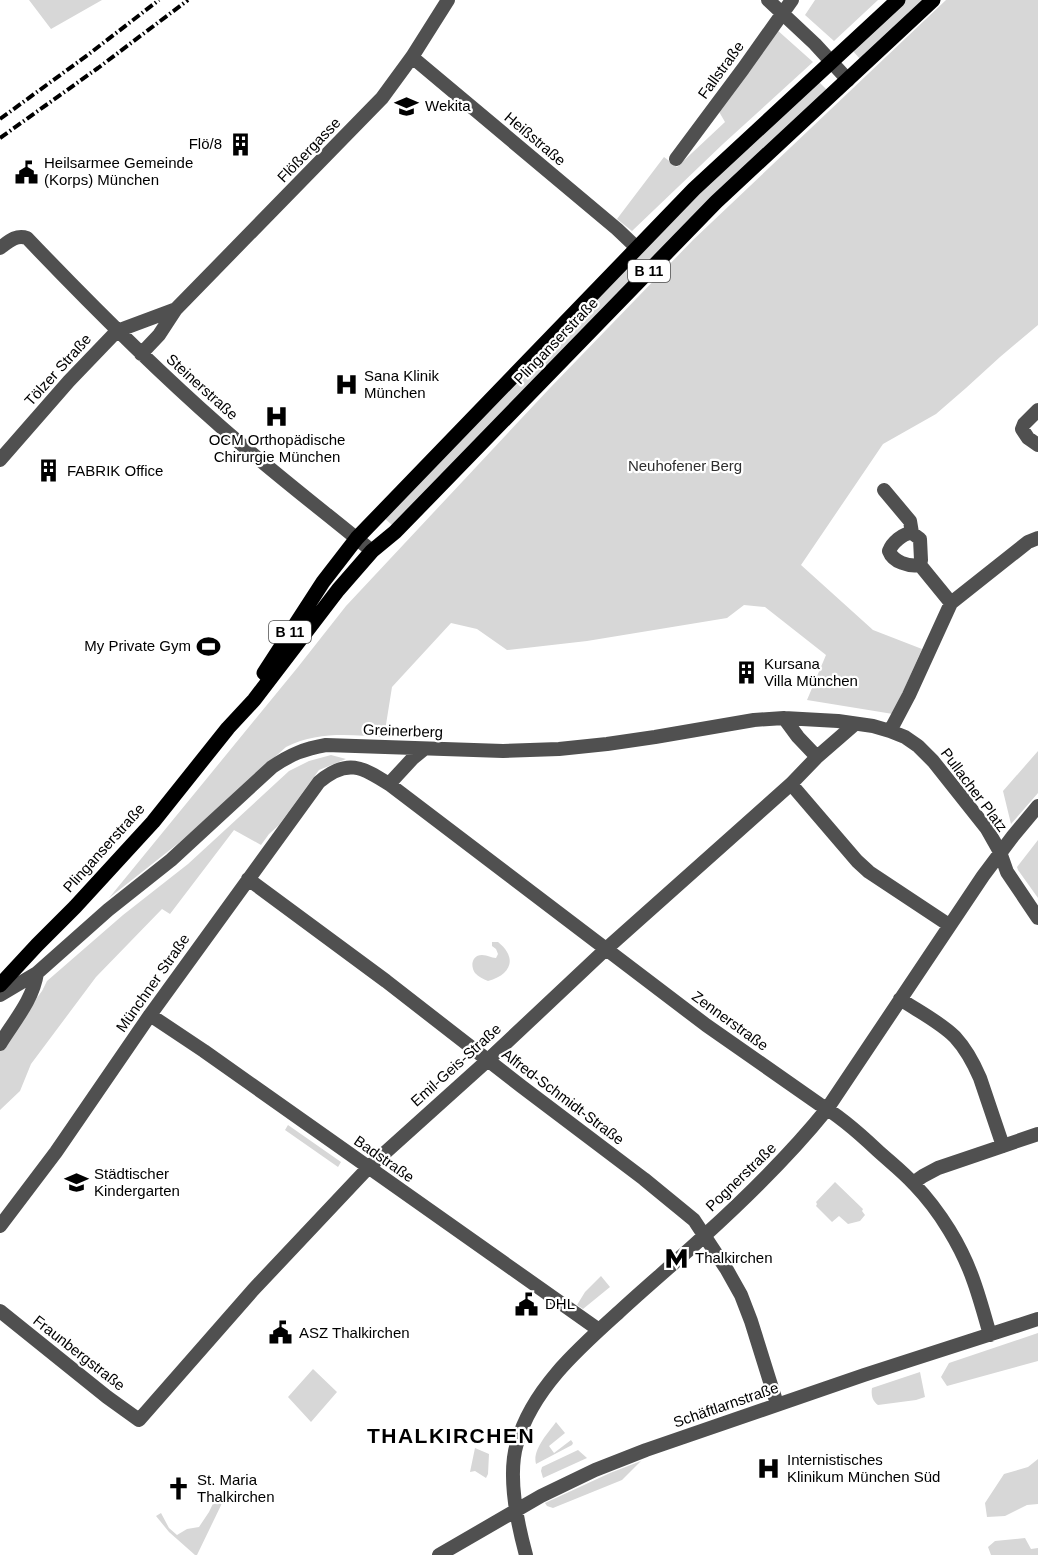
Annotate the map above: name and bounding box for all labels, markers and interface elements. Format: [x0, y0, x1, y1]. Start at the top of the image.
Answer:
street label: Fallstraße [694, 38, 747, 102]
school or university icon: Wekita [394, 93, 420, 119]
place label: Wekita [425, 97, 471, 114]
street label: Heißstraße [501, 108, 569, 169]
street label: Flößergasse [274, 114, 344, 186]
building icon: Flö/8 [227, 131, 253, 157]
place label: Flö/8 [189, 135, 222, 152]
place label: Heilsarmee Gemeinde (Korps) München [44, 154, 193, 188]
public building icon: Heilsarmee Gemeinde (Korps) München [13, 159, 39, 185]
road number: B 11 [628, 260, 670, 282]
street label: Plinganserstraße [510, 294, 601, 387]
street label: Tölzer Straße [21, 330, 94, 409]
street label: Steinerstraße [163, 350, 241, 423]
place label: Sana Klinik München [364, 367, 440, 401]
hospital icon: Sana Klinik München [333, 372, 359, 398]
hospital icon: OCM Orthopädische Chirurgie München [264, 403, 290, 429]
place label: OCM Orthopädische Chirurgie München [209, 431, 345, 465]
park label: Neuhofener Berg [628, 457, 742, 474]
building icon: FABRIK Office [36, 458, 62, 484]
place label: FABRIK Office [67, 462, 163, 479]
road number: B 11 [269, 621, 311, 643]
sports icon: My Private Gym [196, 633, 222, 659]
place label: My Private Gym [84, 637, 191, 654]
place label: Kursana Villa München [764, 655, 858, 689]
building icon: Kursana Villa München [733, 660, 759, 686]
street label: Greinerberg [363, 721, 443, 740]
street label: Pullacher Platz [938, 745, 1011, 835]
street label: Plinganserstraße [59, 800, 148, 895]
street label: Münchner Straße [112, 930, 193, 1035]
street label: Zennerstraße [689, 987, 772, 1054]
street label: Emil-Geis-Straße [407, 1020, 504, 1109]
street label: Alfred-Schmidt-Straße [499, 1045, 628, 1148]
street label: Badstraße [351, 1132, 418, 1185]
street label: Pognerstraße [702, 1139, 779, 1214]
place label: Städtischer Kindergarten [94, 1165, 180, 1199]
school or university icon: Städtischer Kindergarten [63, 1170, 89, 1196]
metro station icon: Thalkirchen [664, 1245, 690, 1271]
place label: Thalkirchen [695, 1249, 773, 1266]
public building icon: DHL [514, 1291, 540, 1317]
place label: DHL [545, 1295, 575, 1312]
street label: Fraunbergstraße [30, 1312, 129, 1394]
public building icon: ASZ Thalkirchen [268, 1320, 294, 1346]
place label: ASZ Thalkirchen [299, 1324, 410, 1341]
street label: Schäftlarnstraße [671, 1379, 781, 1430]
district label: THALKIRCHEN [367, 1424, 535, 1447]
place label: Internistisches Klinikum München Süd [787, 1451, 940, 1485]
hospital icon: Internistisches Klinikum München Süd [756, 1456, 782, 1482]
place label: St. Maria Thalkirchen [197, 1471, 275, 1505]
church icon: St. Maria Thalkirchen [166, 1476, 192, 1502]

